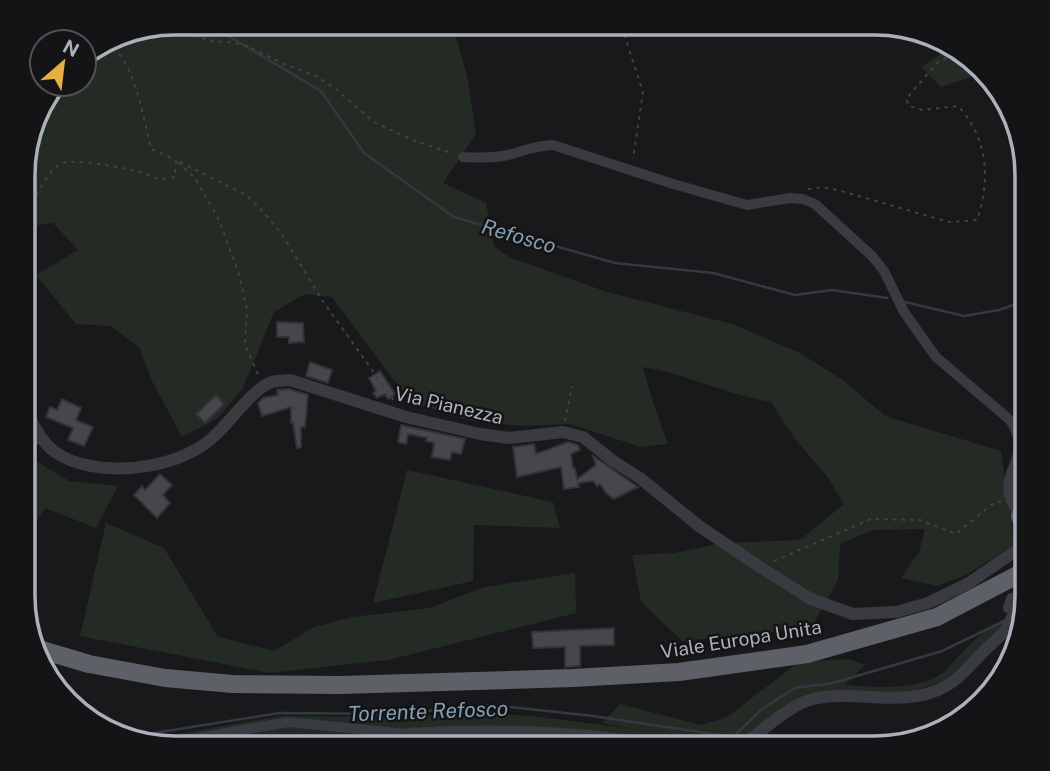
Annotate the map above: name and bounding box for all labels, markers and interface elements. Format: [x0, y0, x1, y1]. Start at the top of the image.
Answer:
north arrow [28, 28, 98, 98]
text: N [59, 35, 83, 61]
water label: Refosco [479, 213, 559, 259]
street label: Via Pianezza [393, 382, 505, 428]
street label: Viale Europa Unita [659, 615, 823, 663]
water label: Torrente Refosco [347, 696, 509, 726]

